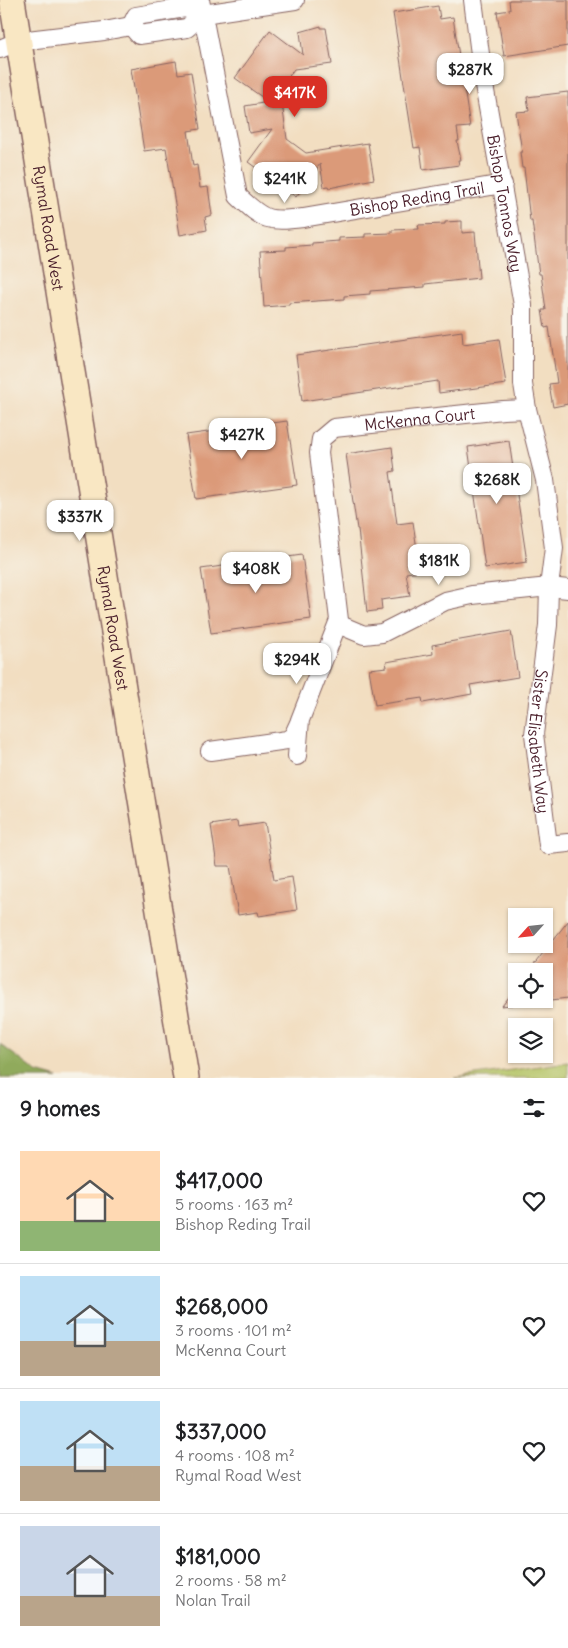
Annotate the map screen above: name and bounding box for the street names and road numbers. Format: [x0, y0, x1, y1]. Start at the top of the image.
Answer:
street label: Bishop Tonnos Way [483, 133, 527, 274]
street label: Rymal Road West [29, 164, 69, 293]
street label: Bishop Reding Trail [348, 177, 486, 220]
street label: McKenna Court [363, 403, 477, 435]
street label: Rymal Road West [93, 564, 133, 692]
street label: Sister Elisabeth Way [524, 668, 554, 815]

